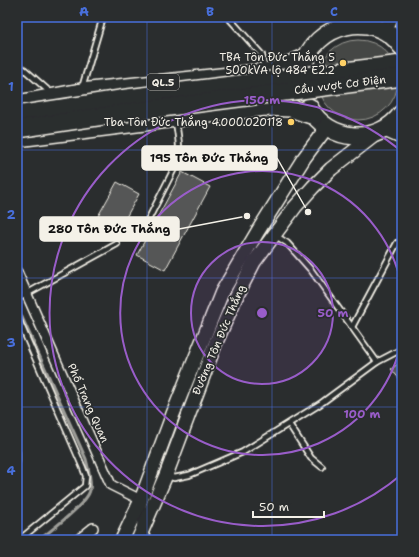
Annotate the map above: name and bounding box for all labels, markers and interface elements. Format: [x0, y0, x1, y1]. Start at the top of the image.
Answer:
text: A [79, 3, 89, 20]
text: B [206, 3, 214, 20]
text: C [330, 3, 338, 20]
place label: TBA Tôn Đức Thắng 5 500kVA lộ 484 E2.2 [219, 50, 335, 78]
marker: TBA Tôn Đức Thắng 5 500kVA lộ 484 E2.2 [338, 58, 348, 68]
street label: Cầu vượt Cơ Điện [293, 72, 387, 98]
road number: QL.5 [147, 74, 179, 90]
text: 1 [8, 78, 14, 95]
text: 150 m [244, 92, 280, 108]
place label: Tba Tôn Đức Thắng 4.000.020118 [104, 115, 283, 130]
marker: Tba Tôn Đức Thắng 4.000.020118 [286, 117, 296, 127]
callout: 195 Tôn Đức Thắng [142, 146, 277, 170]
text: 195 Tôn Đức Thắng [150, 150, 269, 166]
text: 2 [6, 206, 16, 223]
callout: 280 Tôn Đức Thắng [40, 217, 179, 241]
text: 280 Tôn Đức Thắng [48, 221, 171, 237]
street label: Đường Tôn Đức Thắng [189, 282, 249, 397]
text: 50 m [318, 305, 349, 321]
centre of rings [255, 306, 269, 320]
text: 3 [6, 334, 16, 351]
street label: Phố Trang Quan [64, 361, 112, 445]
text: 100 m [344, 406, 381, 422]
text: 4 [6, 462, 16, 479]
scale bar [253, 493, 324, 519]
text: 50 m [259, 499, 289, 515]

